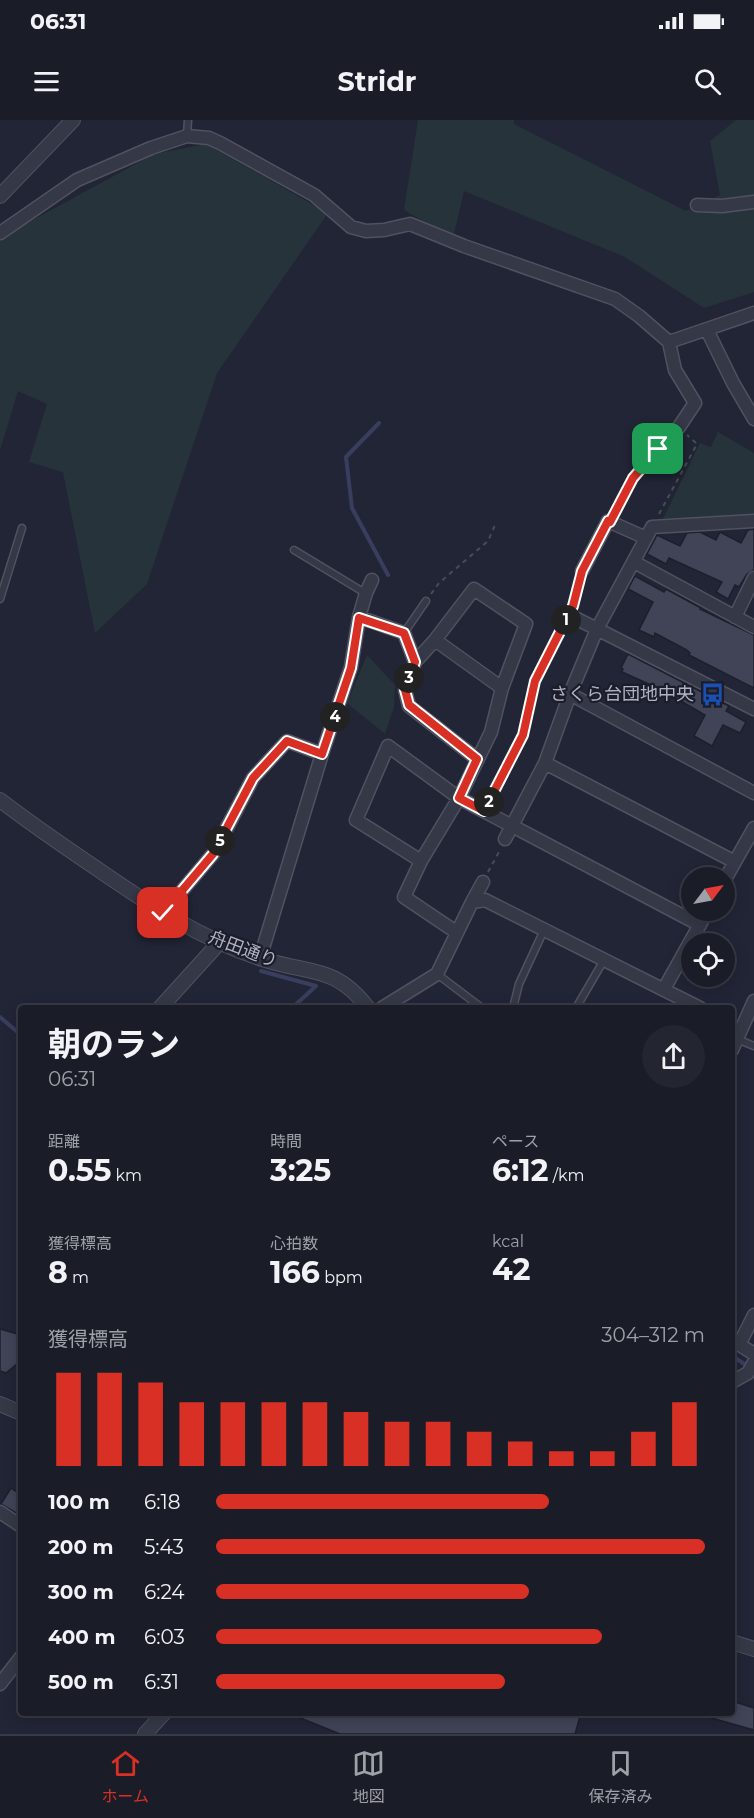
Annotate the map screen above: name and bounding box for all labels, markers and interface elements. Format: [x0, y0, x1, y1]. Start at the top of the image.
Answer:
text: 06:31 [30, 8, 86, 35]
icon: menu [30, 65, 63, 98]
text: Stridr [338, 65, 416, 98]
icon: search [691, 65, 724, 98]
pin [632, 423, 683, 474]
icon: arrive [641, 432, 674, 465]
pin: 1 [551, 605, 581, 635]
text: 1 [563, 610, 569, 629]
pin: 3 [394, 663, 424, 693]
text: 3 [404, 668, 414, 687]
bus stop icon: さくら台団地中央 [699, 681, 725, 707]
place label: さくら台団地中央 [550, 683, 694, 705]
pin: 4 [320, 702, 350, 732]
text: 4 [329, 707, 341, 726]
pin: 2 [474, 787, 504, 817]
text: 2 [484, 792, 494, 811]
pin: 5 [205, 826, 235, 856]
text: 5 [215, 831, 225, 850]
north arrow [681, 867, 735, 921]
map controls [681, 867, 735, 987]
pin [137, 887, 188, 938]
icon: check [146, 896, 179, 929]
street label: 舟田通り [205, 926, 281, 972]
button: locate [681, 933, 735, 987]
text: 朝のラン [48, 1024, 180, 1064]
button: share [642, 1025, 705, 1088]
text: 06:31 [48, 1067, 96, 1091]
text: 距離 [48, 1132, 80, 1151]
text: 時間 [270, 1132, 302, 1151]
text: ペース [492, 1132, 539, 1151]
text: 0.55 [48, 1152, 111, 1189]
text: 3:25 [270, 1152, 331, 1189]
text: 6:12 [492, 1152, 548, 1189]
text: km [111, 1166, 142, 1185]
text: /km [548, 1166, 585, 1185]
text: kcal [492, 1232, 524, 1251]
text: 獲得標高 [48, 1234, 112, 1253]
text: 心拍数 [270, 1234, 318, 1253]
text: 42 [492, 1251, 530, 1288]
text: 8 [48, 1254, 68, 1291]
text: 166 [270, 1254, 320, 1291]
text: m [68, 1268, 89, 1287]
text: bpm [320, 1268, 363, 1287]
text: 304–312 m [601, 1323, 705, 1347]
text: 獲得標高 [48, 1327, 128, 1351]
text: 100 m [48, 1490, 110, 1514]
text: 6:18 [144, 1490, 180, 1514]
text: 200 m [48, 1535, 114, 1559]
text: 5:43 [144, 1535, 184, 1559]
text: 300 m [48, 1580, 114, 1604]
text: 6:24 [144, 1580, 185, 1604]
text: 400 m [48, 1625, 116, 1649]
text: 6:03 [144, 1625, 185, 1649]
text: 500 m [48, 1670, 114, 1694]
text: 6:31 [144, 1670, 179, 1694]
tab: ホーム [102, 1747, 149, 1807]
tab: 地図 [352, 1747, 385, 1807]
tab: 保存済み [588, 1747, 652, 1807]

